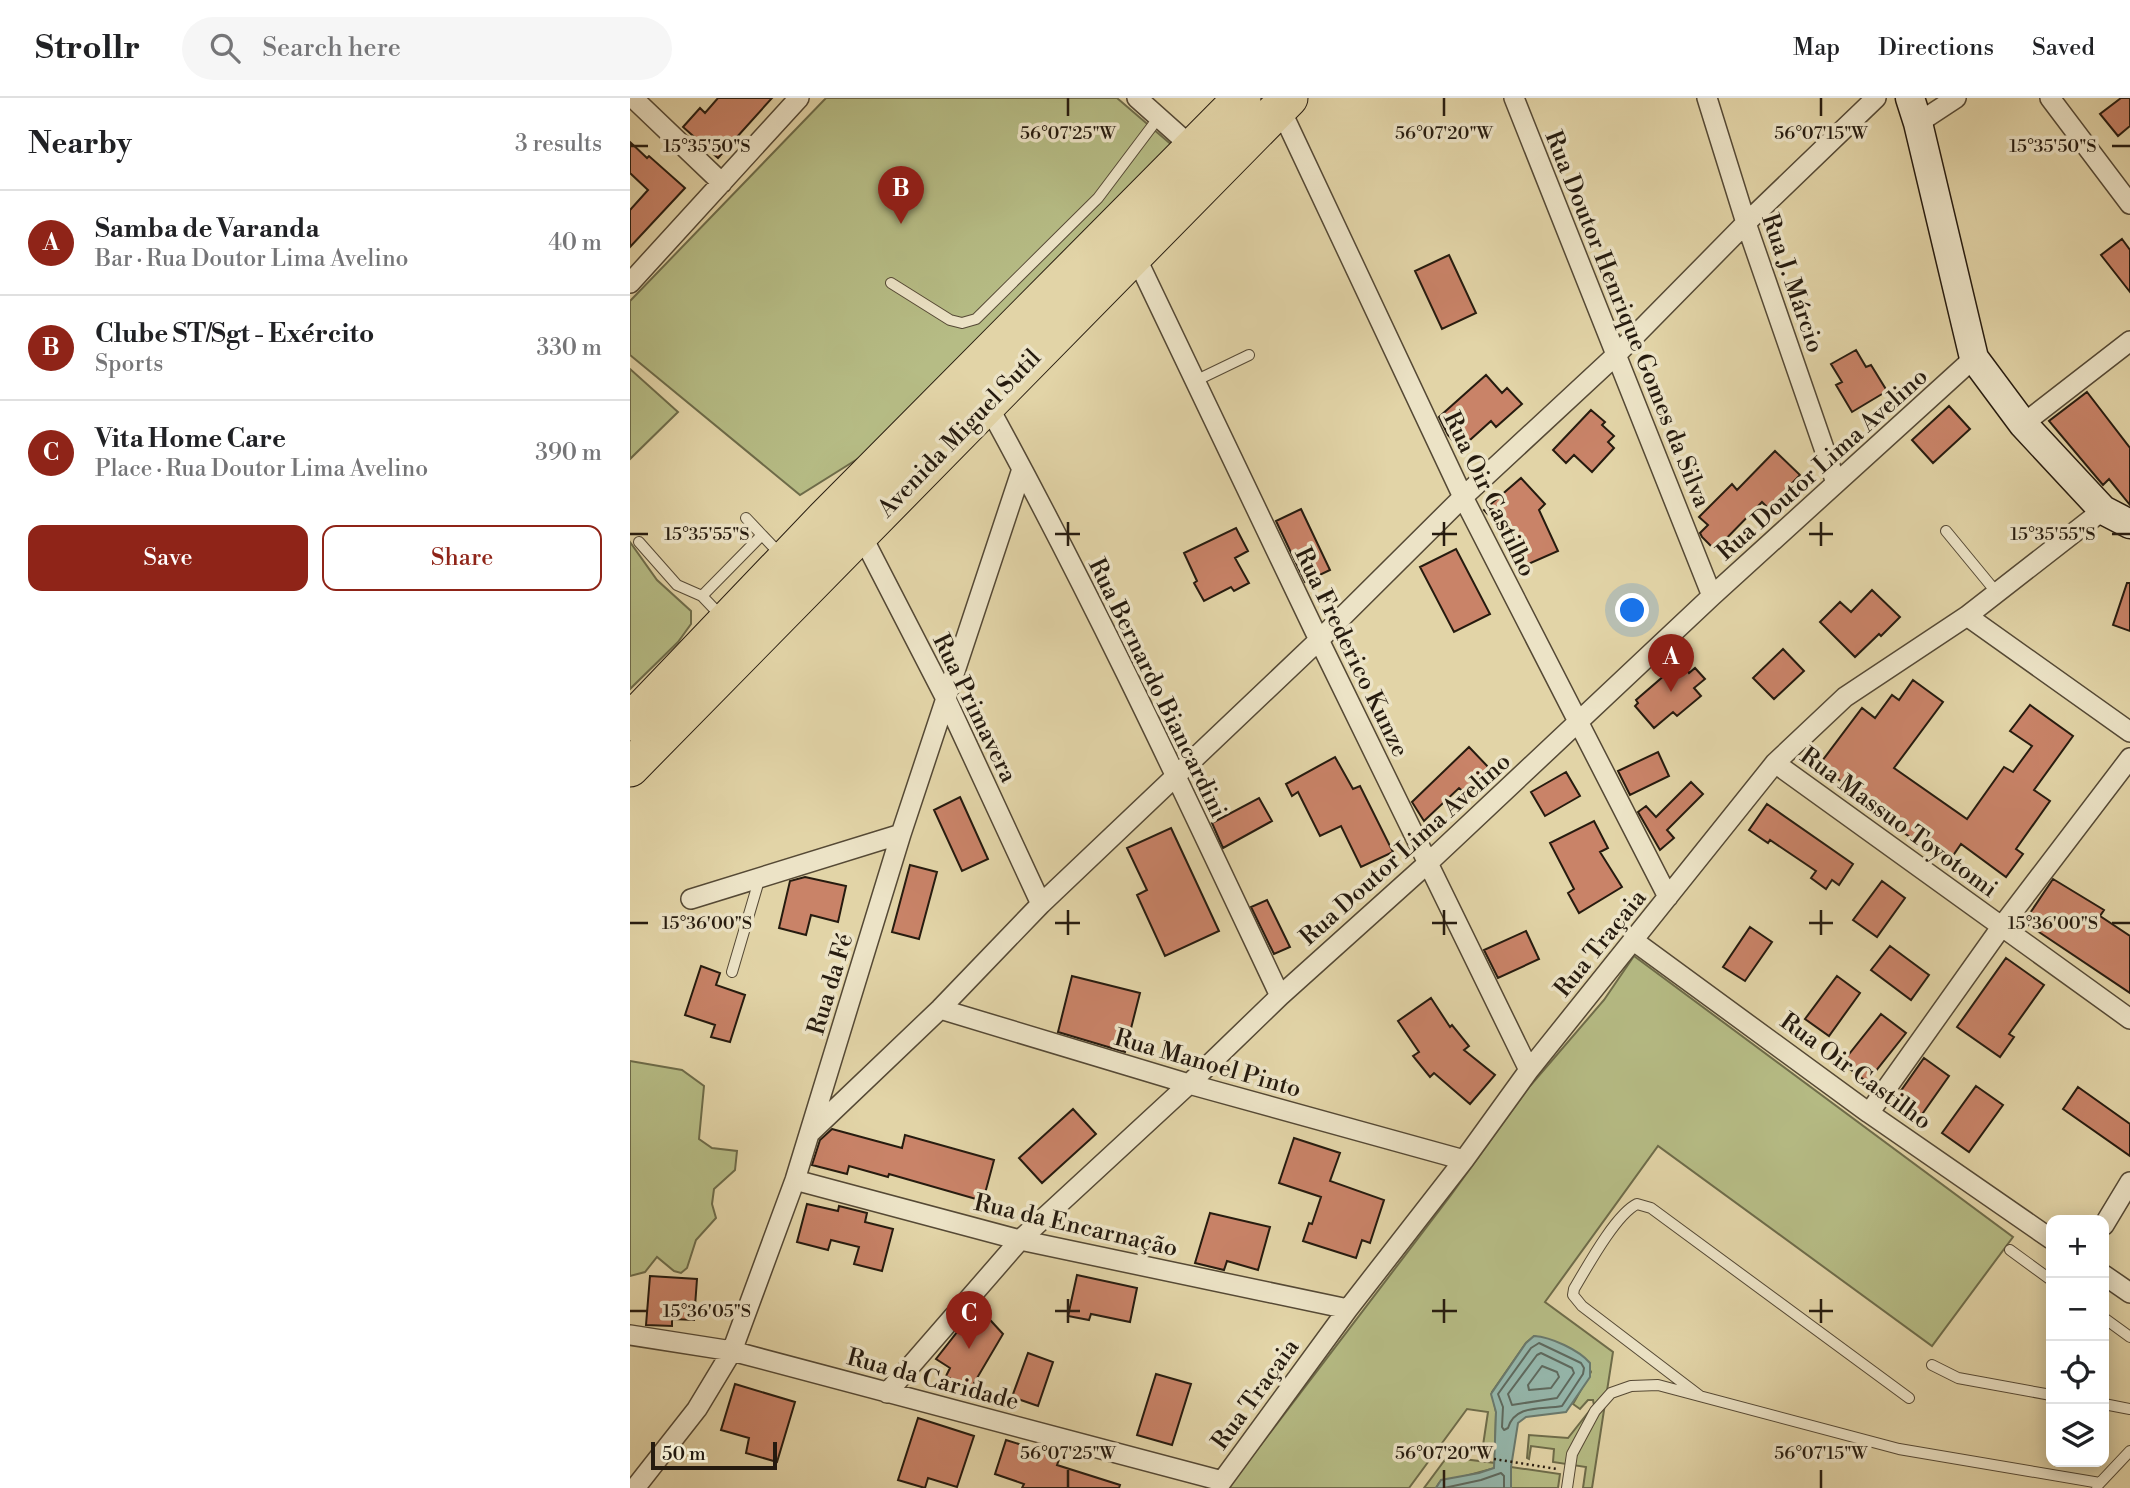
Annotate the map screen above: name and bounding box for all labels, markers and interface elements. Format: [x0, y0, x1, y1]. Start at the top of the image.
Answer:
search box [182, 17, 672, 80]
text: Strollr [35, 28, 140, 69]
icon: search [206, 29, 244, 67]
text: Search here [262, 32, 401, 64]
text: Map [1793, 33, 1840, 63]
text: Directions [1878, 33, 1994, 63]
text: Saved [2032, 33, 2095, 63]
text: 56°07'25"W [1020, 122, 1117, 145]
text: 56°07'20"W [1395, 122, 1494, 145]
text: 56°07'15"W [1774, 122, 1868, 145]
text: Nearby [28, 125, 132, 163]
street label: Rua Doutor Henrique Gomes da Silva [1538, 127, 1717, 513]
text: 3 results [515, 130, 602, 158]
text: 15°35'50"S [663, 135, 751, 158]
text: 15°35'50"S [2009, 135, 2097, 158]
pin: B [878, 166, 924, 224]
street label: Rua J. Márcio [1754, 210, 1830, 357]
text: Samba de Varanda [95, 213, 320, 245]
text: A [43, 229, 59, 257]
text: 40 m [548, 229, 602, 257]
text: Bar · Rua Doutor Lima Avelino [95, 245, 409, 273]
text: Clube ST/Sgt - Exército [95, 318, 374, 350]
text: B [42, 334, 60, 362]
text: 330 m [536, 334, 602, 362]
street label: Avenida Miguel Sutil [871, 343, 1048, 525]
text: Sports [95, 350, 163, 378]
street label: Rua Doutor Lima Avelino [1711, 362, 1934, 568]
street label: Rua Oir Castilho [1436, 407, 1542, 582]
text: Vita Home Care [95, 423, 286, 455]
text: C [43, 439, 59, 467]
text: 390 m [535, 439, 602, 467]
text: Place · Rua Doutor Lima Avelino [95, 455, 428, 483]
text: 15°35'55"S [664, 523, 750, 546]
text: 15°35'55"S [2010, 523, 2096, 546]
button: Save [28, 525, 308, 591]
button: Share [322, 525, 602, 591]
street label: Rua Frederico Kunze [1287, 543, 1415, 762]
street label: Rua Bernardo Biancardini [1081, 554, 1233, 823]
your location [1615, 593, 1649, 627]
street label: Rua Primavera [925, 629, 1023, 788]
pin: A [1648, 634, 1694, 692]
street label: Rua Massuo Toyotomi [1794, 741, 2003, 905]
street label: Rua Doutor Lima Avelino [1294, 747, 1517, 953]
street label: Rua Traçaia [1548, 883, 1654, 1004]
text: 15°36'00"S [662, 912, 752, 935]
text: 15°36'00"S [2008, 912, 2098, 935]
street label: Rua da Fé [801, 930, 861, 1039]
street label: Rua Oir Castilho [1774, 1007, 1937, 1137]
street label: Rua Manoel Pinto [1111, 1023, 1305, 1105]
street label: Rua da Encarnação [971, 1188, 1181, 1264]
map controls [2046, 1215, 2109, 1467]
button: + [2046, 1215, 2109, 1278]
button: − [2046, 1278, 2109, 1341]
pin: C [946, 1291, 992, 1349]
text: 15°36'05"S [663, 1300, 751, 1323]
street label: Rua Traçaia [1205, 1333, 1307, 1456]
button: locate [2046, 1341, 2109, 1404]
street label: Rua da Caridade [843, 1343, 1022, 1417]
button: layers [2046, 1404, 2109, 1467]
scale bar [651, 1439, 777, 1471]
text: 50 m [662, 1442, 706, 1466]
text: 56°07'25"W [1020, 1442, 1117, 1465]
text: 56°07'20"W [1395, 1442, 1494, 1465]
text: 56°07'15"W [1774, 1442, 1868, 1465]

